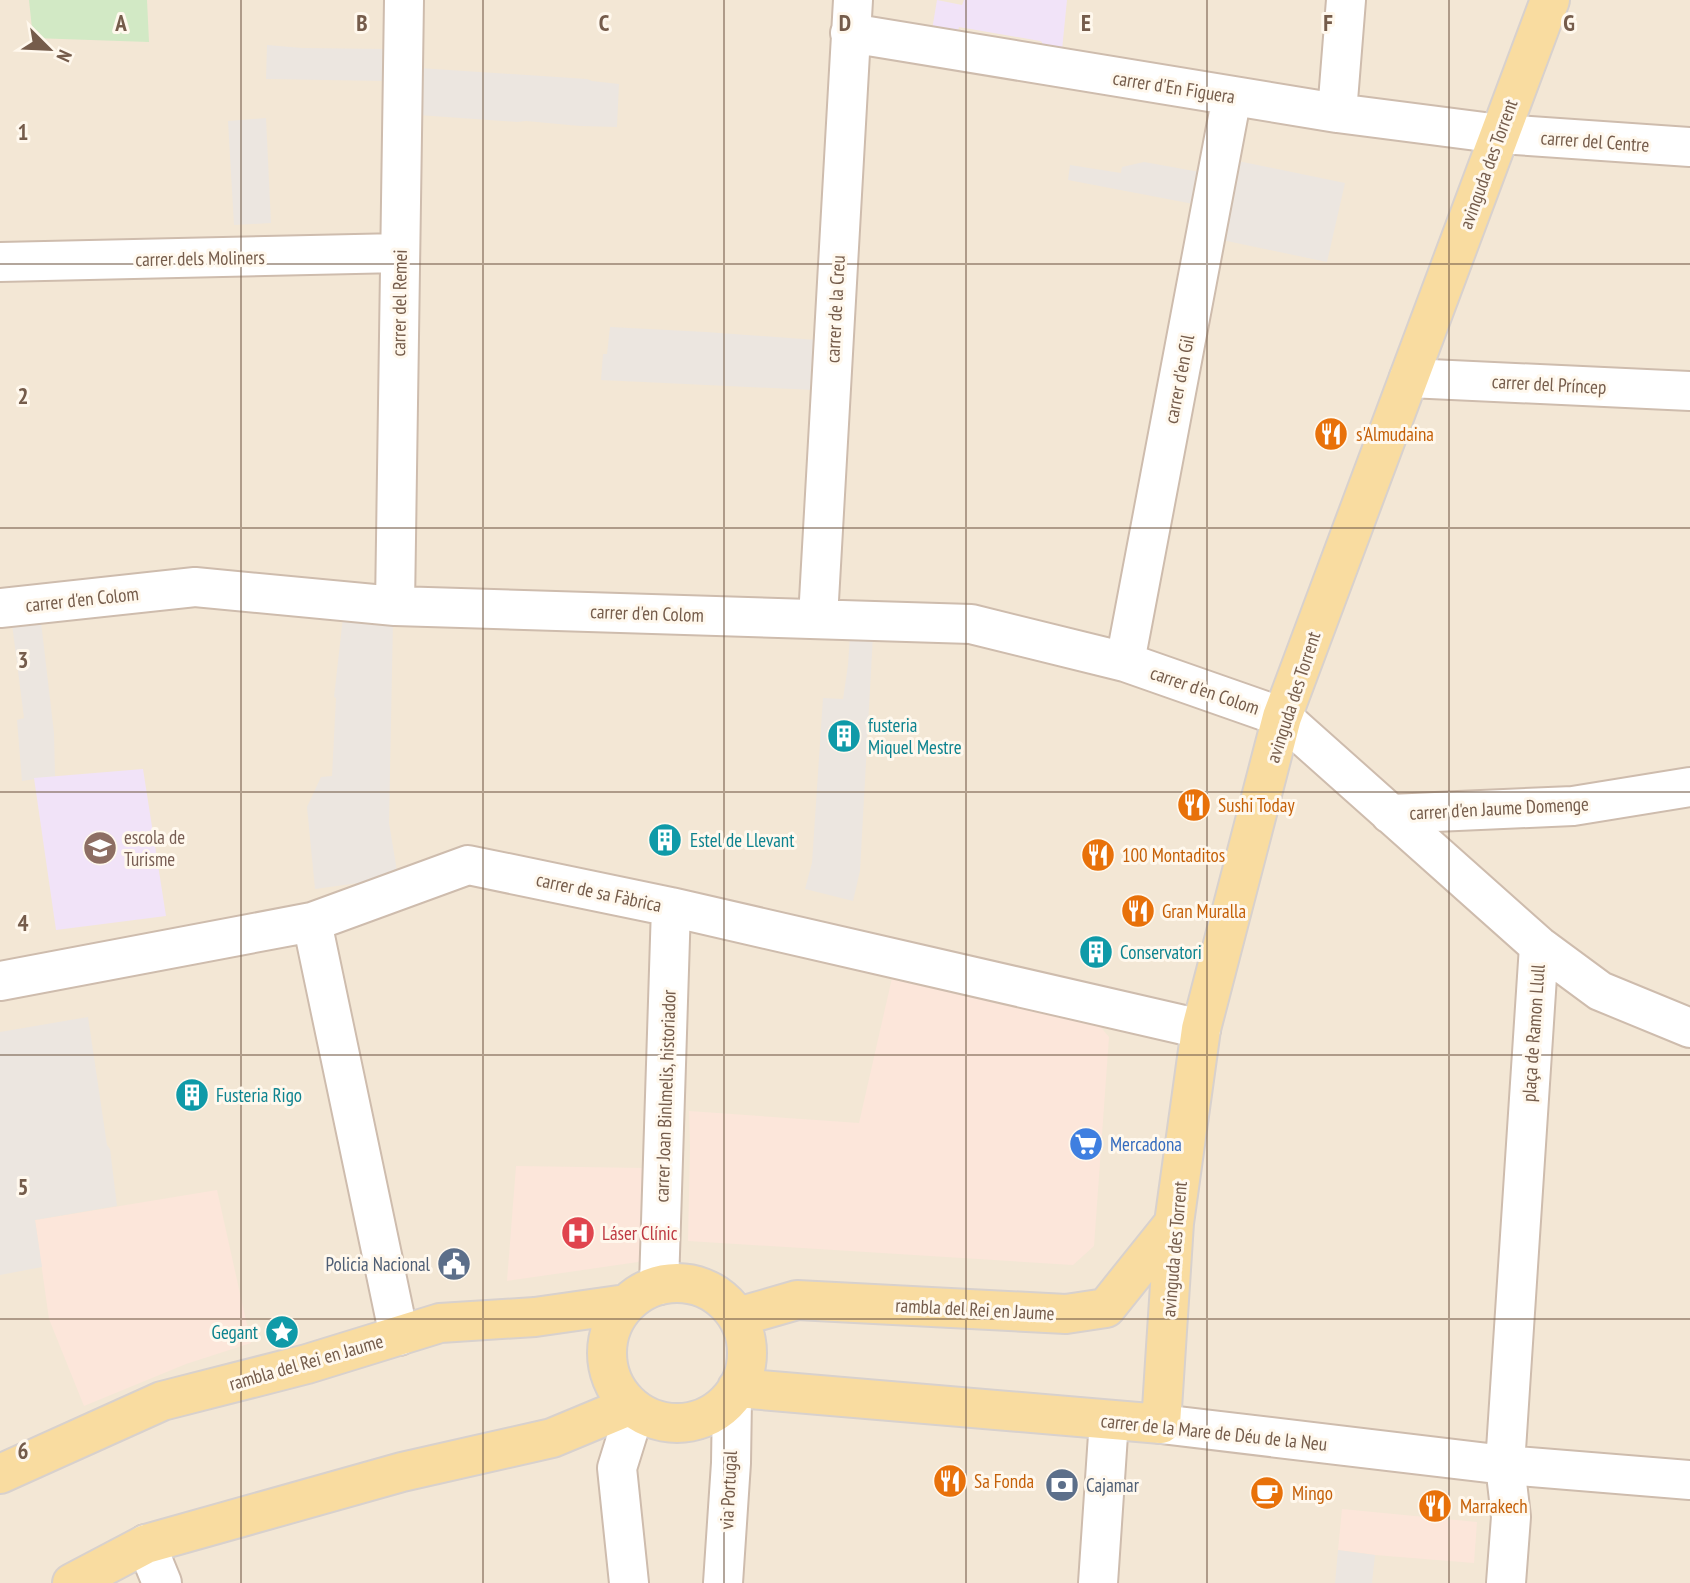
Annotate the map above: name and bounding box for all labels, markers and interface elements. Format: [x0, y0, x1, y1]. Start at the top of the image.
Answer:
text: A [114, 8, 127, 37]
text: B [356, 8, 368, 37]
text: C [599, 8, 610, 37]
text: D [839, 8, 851, 37]
text: E [1081, 8, 1091, 37]
text: F [1323, 8, 1333, 37]
text: G [1563, 8, 1575, 37]
north arrow [14, 14, 84, 84]
text: N [51, 46, 78, 65]
street label: carrer d'En Figuera [1111, 66, 1237, 108]
street label: avinguda des Torrent [1453, 95, 1523, 232]
text: 1 [18, 117, 29, 146]
street label: carrer del Centre [1540, 125, 1650, 157]
street label: carrer dels Moliners [135, 245, 265, 271]
street label: carrer del Remei [386, 249, 412, 357]
street label: carrer de la Creu [820, 255, 850, 363]
street label: carrer d'en Gil [1159, 332, 1199, 426]
street label: carrer del Príncep [1491, 369, 1607, 399]
text: 2 [18, 381, 29, 410]
restaurant icon: s'Almudaina [1312, 415, 1350, 453]
place label: s'Almudaina [1356, 422, 1434, 446]
street label: carrer d'en Colom [24, 581, 140, 617]
street label: carrer d'en Colom [590, 599, 704, 627]
street label: avinguda des Torrent [1261, 628, 1326, 766]
text: 3 [18, 645, 29, 674]
street label: carrer d'en Colom [1147, 660, 1263, 720]
place label: fusteria Miquel Mestre [868, 713, 962, 759]
building icon: fusteria Miquel Mestre [825, 717, 863, 755]
restaurant icon: Sushi Today [1175, 786, 1213, 824]
street label: carrer d'en Jaume Domenge [1409, 791, 1589, 825]
place label: Sushi Today [1218, 793, 1295, 817]
building icon: Estel de Llevant [646, 821, 684, 859]
place label: escola de Turisme [124, 825, 185, 871]
place label: Estel de Llevant [690, 828, 795, 852]
school or university icon: escola de Turisme [81, 829, 119, 867]
restaurant icon: 100 Montaditos [1079, 836, 1117, 874]
place label: 100 Montaditos [1122, 843, 1225, 867]
street label: carrer de sa Fàbrica [534, 867, 664, 917]
restaurant icon: Gran Muralla [1119, 892, 1157, 930]
place label: Gran Muralla [1162, 899, 1246, 923]
text: 4 [18, 908, 29, 937]
building icon: Conservatori [1077, 933, 1115, 971]
place label: Conservatori [1120, 940, 1202, 964]
street label: plaça de Ramon Llull [1516, 963, 1550, 1103]
street label: carrer Joan Binlmelis, historiador [649, 989, 681, 1203]
building icon: Fusteria Rigo [173, 1076, 211, 1114]
place label: Fusteria Rigo [216, 1083, 302, 1107]
supermarket icon: Mercadona [1067, 1125, 1105, 1163]
place label: Mercadona [1110, 1132, 1182, 1156]
text: 5 [18, 1172, 29, 1201]
street label: avinguda des Torrent [1156, 1179, 1192, 1318]
hospital icon: Láser Clínic [559, 1214, 597, 1252]
place label: Láser Clínic [602, 1221, 678, 1245]
public building icon: Policia Nacional [435, 1245, 473, 1283]
place label: Policia Nacional [325, 1252, 431, 1276]
street label: rambla del Rei en Jaume [895, 1293, 1055, 1325]
place icon: Gegant [263, 1313, 301, 1351]
place label: Gegant [212, 1320, 259, 1344]
street label: rambla del Rei en Jaume [226, 1328, 386, 1395]
street label: carrer de la Mare de Déu de la Neu [1100, 1408, 1328, 1456]
text: 6 [18, 1436, 29, 1465]
street label: via Portugal [714, 1449, 742, 1530]
restaurant icon: Sa Fonda [931, 1462, 969, 1500]
bank icon: Cajamar [1043, 1466, 1081, 1504]
place label: Sa Fonda [974, 1469, 1034, 1493]
place label: Cajamar [1086, 1473, 1140, 1497]
cafe icon: Mingo [1248, 1474, 1286, 1512]
place label: Mingo [1292, 1481, 1333, 1505]
restaurant icon: Marrakech [1416, 1487, 1454, 1525]
place label: Marrakech [1460, 1494, 1528, 1518]

